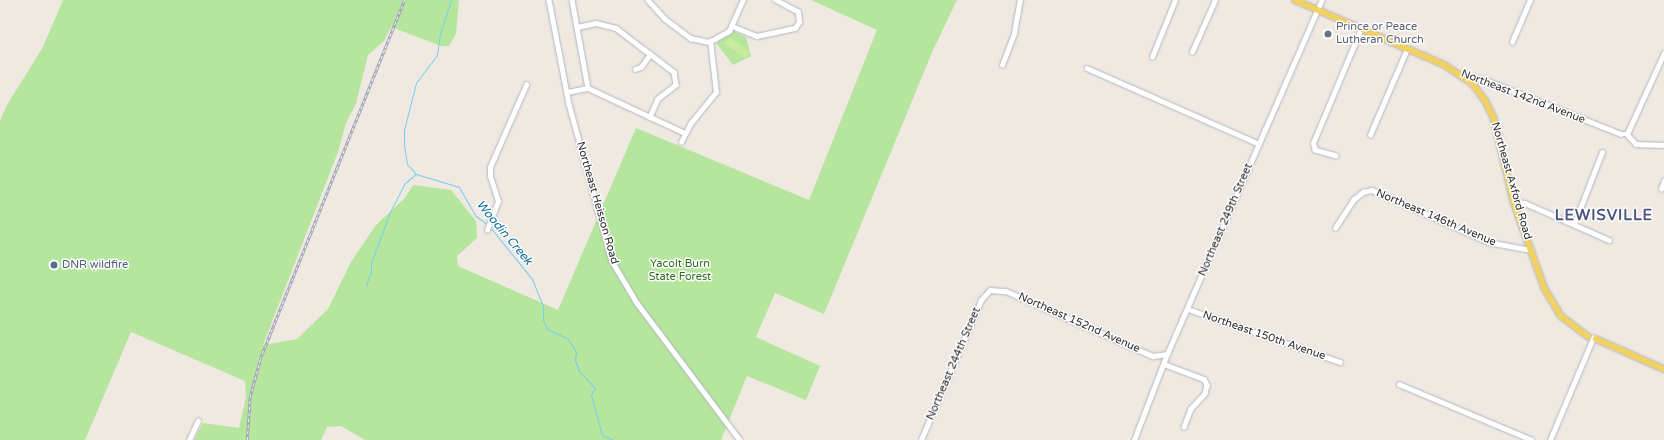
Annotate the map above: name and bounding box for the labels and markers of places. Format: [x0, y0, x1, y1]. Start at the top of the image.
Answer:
place label: Prince or Peace Lutheran Church [1336, 21, 1424, 47]
marker: Prince or Peace Lutheran Church [1323, 29, 1333, 39]
place label: DNR wildfire [62, 258, 128, 272]
marker: DNR wildfire [49, 260, 59, 270]

